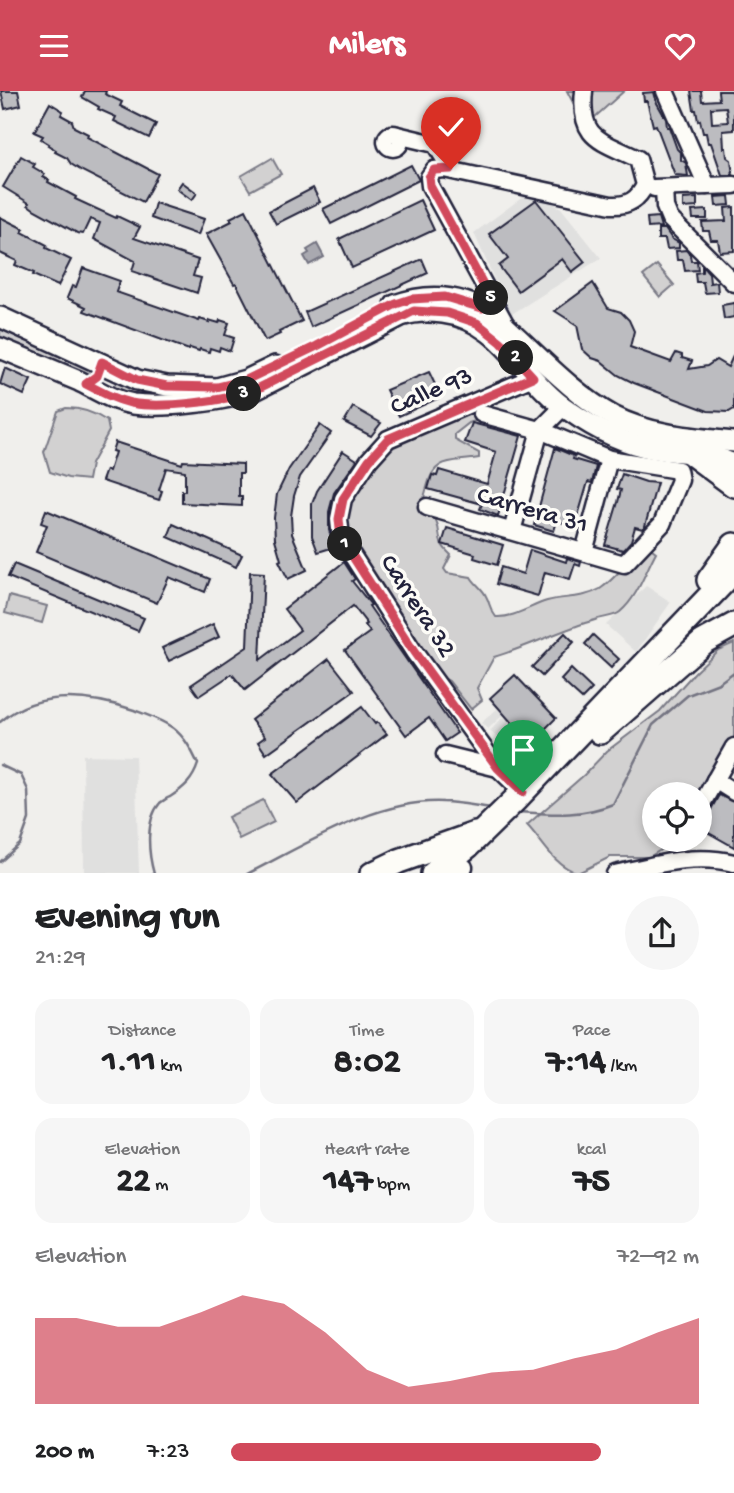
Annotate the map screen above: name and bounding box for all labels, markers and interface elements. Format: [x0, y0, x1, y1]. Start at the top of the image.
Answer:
icon: menu [35, 27, 73, 65]
text: Milers [329, 27, 405, 65]
icon: heart [661, 27, 699, 65]
pin [421, 97, 481, 169]
icon: check [432, 108, 470, 146]
pin: 5 [474, 281, 508, 315]
text: 5 [486, 286, 496, 309]
pin: 2 [498, 341, 534, 375]
text: 2 [511, 346, 520, 369]
street label: Calle 93 [386, 362, 478, 424]
pin: 3 [226, 377, 262, 411]
text: 3 [239, 382, 248, 405]
street label: Carrera 31 [473, 481, 591, 543]
pin: 1 [328, 526, 362, 561]
text: 1 [341, 532, 348, 555]
street label: Carrera 32 [371, 550, 461, 664]
pin [493, 720, 553, 792]
icon: arrive [504, 731, 542, 769]
map controls [642, 782, 712, 852]
button: locate [642, 782, 712, 852]
button: share [625, 896, 699, 970]
text: Evening run [35, 897, 219, 941]
text: 21:29 [35, 945, 86, 972]
text: Distance [109, 1020, 176, 1043]
text: Time [350, 1020, 384, 1043]
text: Pace [573, 1020, 610, 1043]
text: 1.11 [102, 1043, 156, 1084]
text: 8:02 [333, 1043, 401, 1084]
text: 7:14 [546, 1043, 606, 1084]
text: km [156, 1055, 182, 1078]
text: /km [606, 1055, 637, 1078]
text: Elevation [105, 1139, 180, 1162]
text: Heart rate [324, 1139, 410, 1162]
text: kcal [577, 1139, 607, 1162]
text: 22 [116, 1162, 150, 1203]
text: 147 [324, 1162, 373, 1203]
text: 75 [573, 1162, 610, 1203]
text: m [150, 1174, 168, 1197]
text: bpm [373, 1174, 410, 1197]
text: Elevation [35, 1244, 126, 1271]
text: 72–92 m [617, 1244, 699, 1271]
text: 200 m [35, 1439, 94, 1466]
text: 7:23 [147, 1439, 189, 1466]

